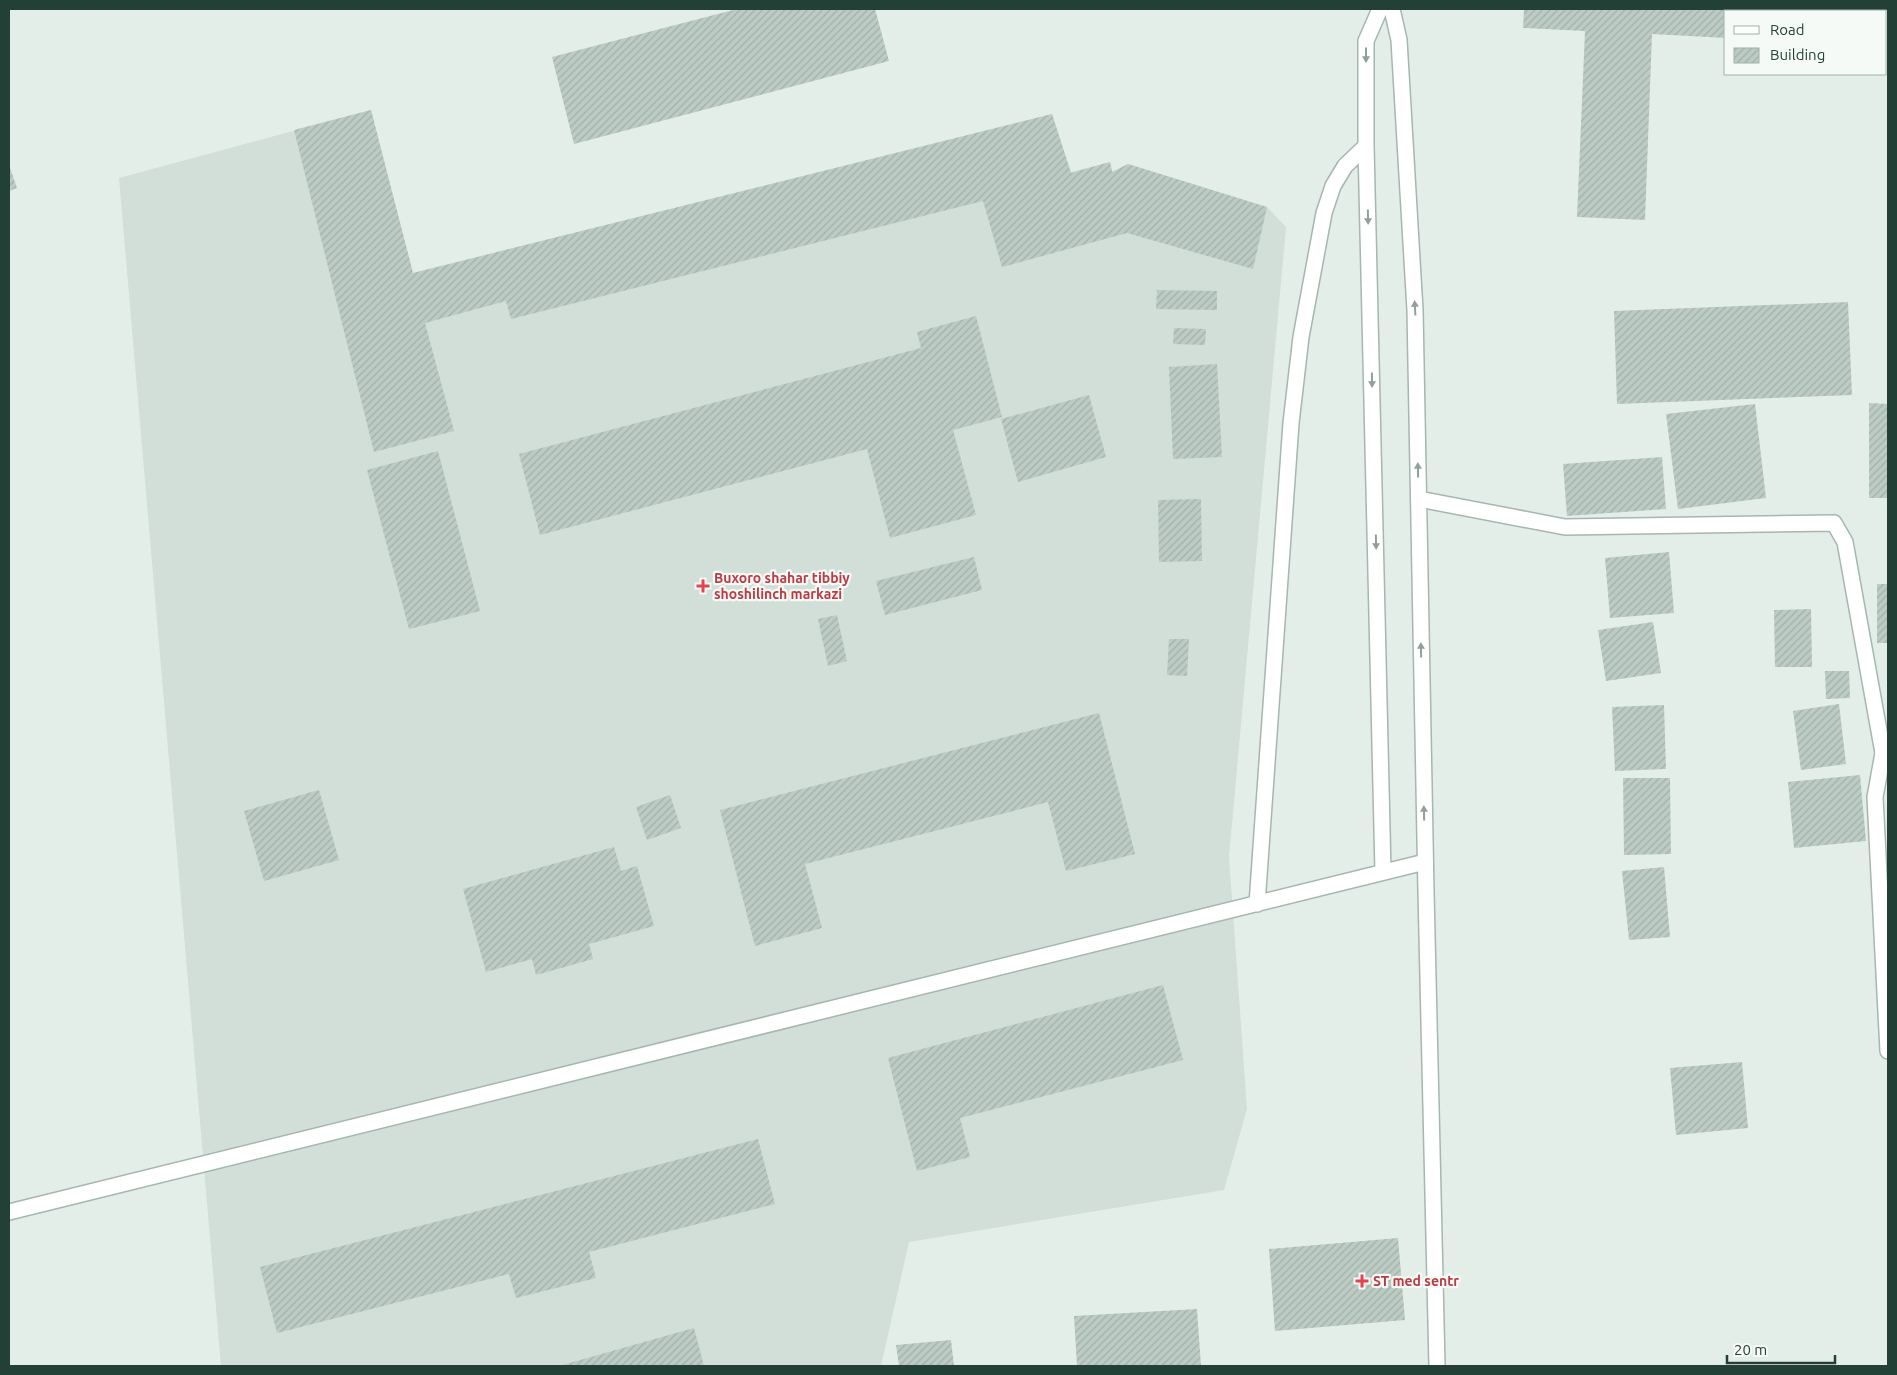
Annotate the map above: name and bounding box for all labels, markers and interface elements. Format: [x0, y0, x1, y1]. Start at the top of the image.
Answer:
legend [1724, 10, 1887, 75]
text: Road [1770, 21, 1805, 38]
text: Building [1770, 46, 1825, 63]
one-way arrow [1362, 47, 1370, 63]
one-way arrow [1364, 209, 1372, 225]
one-way arrow [1411, 300, 1419, 316]
one-way arrow [1368, 372, 1376, 388]
one-way arrow [1414, 462, 1422, 478]
one-way arrow [1372, 534, 1380, 550]
place label: Buxoro shahar tibbiy shoshilinch markazi [714, 570, 850, 602]
marker: Buxoro shahar tibbiy shoshilinch markazi [696, 579, 710, 593]
one-way arrow [1417, 642, 1425, 658]
one-way arrow [1420, 805, 1428, 821]
place label: ST med sentr [1373, 1273, 1459, 1289]
marker: ST med sentr [1355, 1274, 1369, 1288]
scale bar [1727, 1332, 1834, 1364]
text: 20 m [1734, 1341, 1767, 1358]

